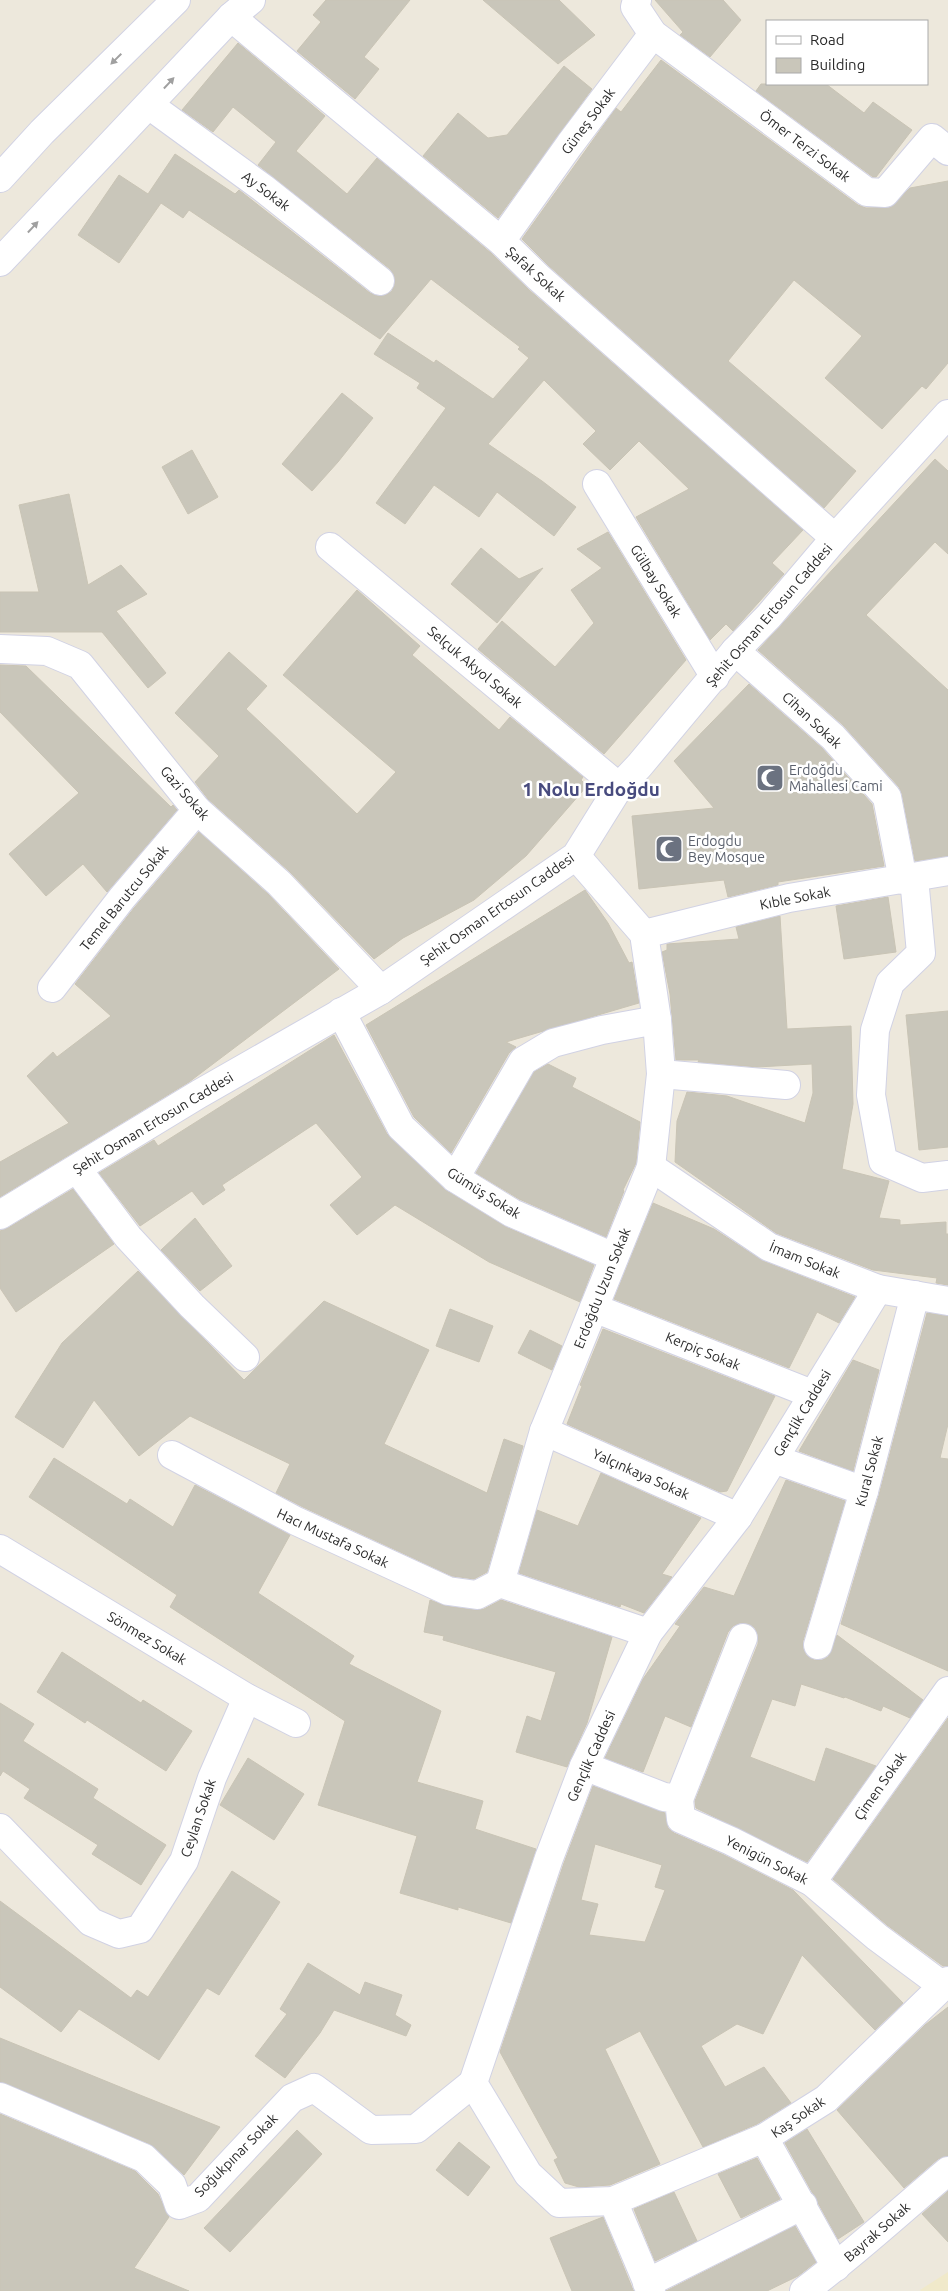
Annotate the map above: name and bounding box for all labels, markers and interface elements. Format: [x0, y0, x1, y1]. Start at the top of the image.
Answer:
legend [766, 20, 928, 85]
text: Road [810, 31, 845, 48]
one-way arrow [111, 53, 123, 65]
text: Building [810, 56, 865, 73]
one-way arrow [163, 78, 175, 90]
street label: Güneş Sokak [558, 85, 618, 157]
street label: Ömer Terzi Sokak [757, 106, 854, 185]
street label: Ay Sokak [239, 168, 293, 214]
one-way arrow [27, 221, 39, 233]
street label: Şafak Sokak [503, 243, 569, 305]
street label: Şehit Osman Ertosun Caddesi [703, 540, 835, 690]
street label: Gülbay Sokak [627, 542, 685, 620]
street label: Selçuk Akyol Sokak [425, 623, 525, 711]
street label: Cihan Sokak [779, 688, 845, 752]
place label: Erdoğdu Mahallesi Cami [789, 762, 883, 794]
street label: Gazi Sokak [157, 763, 213, 823]
mosque icon: Erdoğdu Mahallesi Cami [755, 763, 785, 793]
district label: 1 Nolu Erdoğdu [522, 778, 660, 800]
place label: Erdogdu Bey Mosque [688, 833, 765, 865]
mosque icon: Erdogdu Bey Mosque [654, 834, 684, 864]
street label: Temel Barutcu Sokak [77, 842, 171, 954]
street label: Şehit Osman Ertosun Caddesi [417, 850, 577, 968]
street label: Kıble Sokak [758, 883, 832, 913]
street label: Şehit Osman Ertosun Caddesi [70, 1069, 236, 1177]
street label: Gümüş Sokak [444, 1164, 524, 1222]
street label: Erdoğdu Uzun Sokak [570, 1225, 634, 1351]
street label: İmam Sokak [767, 1239, 843, 1281]
street label: Kerpiç Sokak [663, 1329, 743, 1373]
street label: Gençlik Caddesi [770, 1367, 834, 1459]
street label: Kural Sokak [852, 1434, 886, 1508]
street label: Yalçınkaya Sokak [590, 1445, 692, 1503]
street label: Hacı Mustafa Sokak [275, 1505, 391, 1571]
street label: Sönmez Sokak [104, 1608, 190, 1668]
street label: Gençlik Caddesi [564, 1708, 618, 1804]
street label: Çimen Sokak [851, 1749, 909, 1823]
street label: Ceylan Sokak [177, 1777, 219, 1859]
street label: Yenigün Sokak [723, 1832, 811, 1888]
street label: Kaş Sokak [768, 2093, 828, 2141]
street label: Soğukpınar Sokak [191, 2110, 281, 2200]
street label: Bayrak Sokak [841, 2199, 913, 2265]

